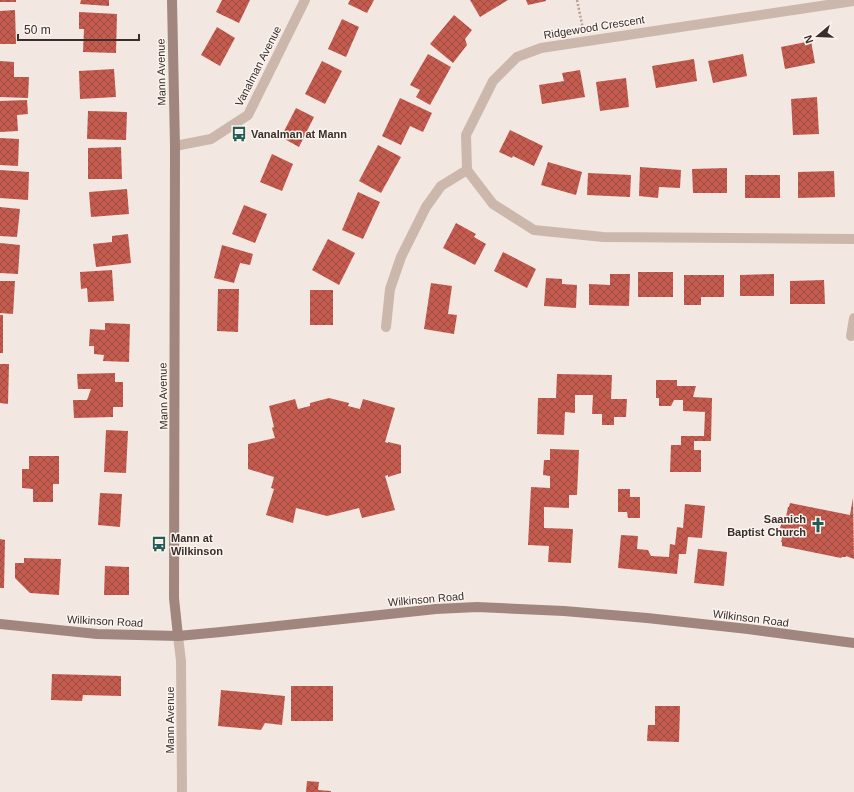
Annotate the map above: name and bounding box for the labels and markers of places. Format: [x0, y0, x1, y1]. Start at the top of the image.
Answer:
bus stop icon: Vanalman at Mann [230, 125, 248, 143]
place label: Vanalman at Mann [251, 128, 347, 140]
place label: Saanich Baptist Church [727, 513, 806, 538]
church icon: Saanich Baptist Church [809, 516, 827, 534]
place label: Mann at Wilkinson [171, 532, 223, 557]
bus stop icon: Mann at Wilkinson [150, 535, 168, 553]

